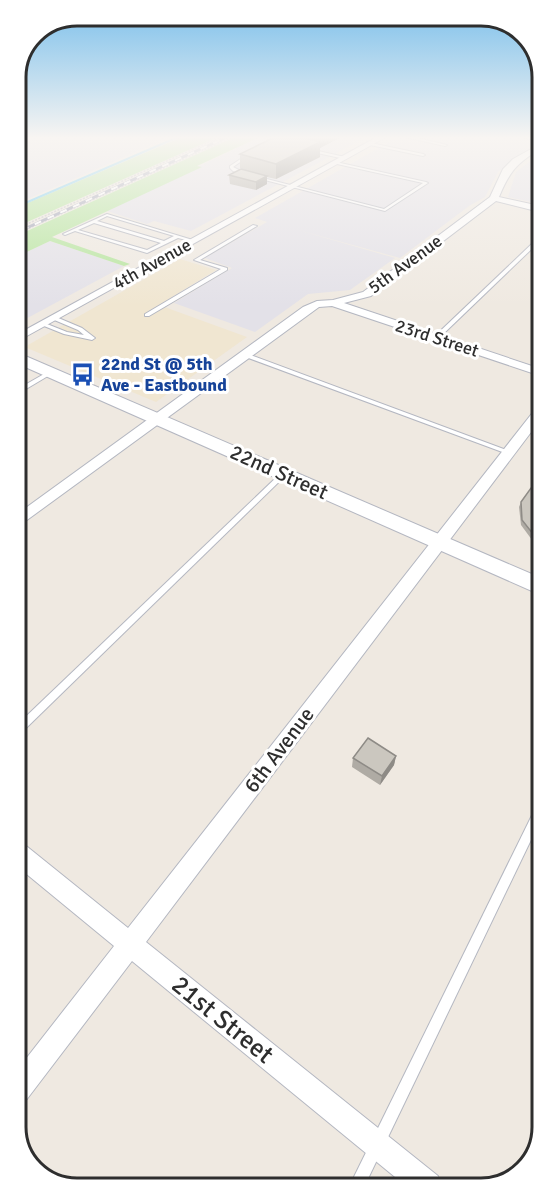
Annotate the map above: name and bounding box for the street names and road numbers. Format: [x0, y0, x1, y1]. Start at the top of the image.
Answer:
street label: 5th Avenue [364, 230, 446, 298]
street label: 4th Avenue [109, 234, 195, 294]
street label: 23rd Street [393, 314, 481, 362]
street label: 22nd Street [226, 439, 332, 505]
street label: 6th Avenue [238, 702, 320, 798]
street label: 21st Street [165, 969, 280, 1071]

